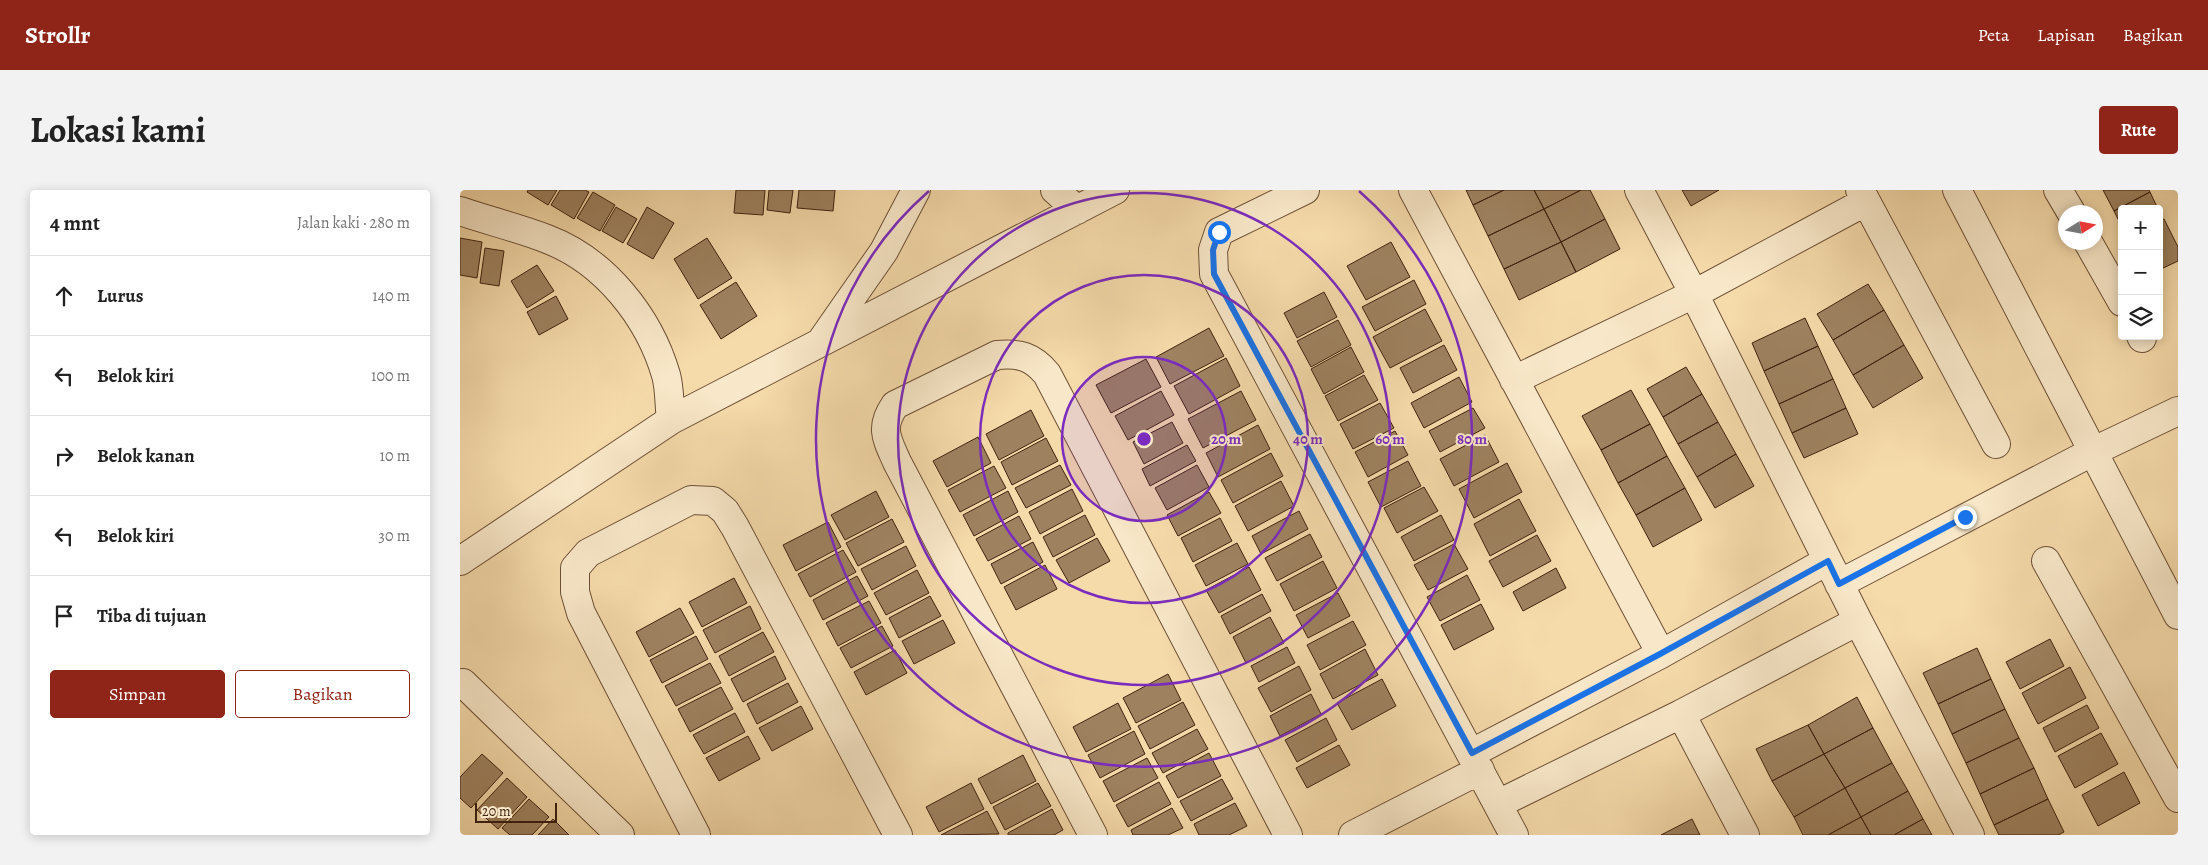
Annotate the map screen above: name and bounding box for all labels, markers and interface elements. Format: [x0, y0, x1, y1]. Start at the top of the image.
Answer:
text: Strollr [25, 19, 90, 51]
text: Peta [1978, 23, 2009, 47]
text: Lapisan [2037, 23, 2095, 47]
text: Bagikan [2123, 23, 2183, 47]
text: Lokasi kami [30, 106, 206, 154]
button: Rute [2099, 106, 2178, 154]
north arrow [2058, 205, 2103, 250]
map controls [2118, 205, 2163, 340]
button: + [2118, 205, 2163, 250]
text: 4 mnt [50, 209, 100, 237]
text: Jalan kaki · 280 m [297, 212, 410, 234]
route start [1208, 221, 1231, 244]
button: − [2118, 250, 2163, 295]
icon: ahead [50, 282, 78, 310]
text: Lurus [97, 283, 143, 309]
text: 140 m [372, 285, 410, 307]
button: layers [2118, 295, 2163, 340]
icon: left [50, 362, 78, 390]
text: Belok kiri [97, 363, 174, 389]
text: 100 m [371, 365, 410, 387]
text: 20 m [1211, 429, 1241, 449]
text: 40 m [1293, 429, 1323, 449]
text: 60 m [1375, 429, 1405, 449]
text: 80 m [1457, 429, 1487, 449]
centre of rings [1135, 430, 1153, 448]
icon: right [50, 442, 78, 470]
text: Belok kanan [97, 443, 195, 469]
text: 10 m [380, 445, 410, 467]
route end [1954, 506, 1977, 529]
icon: left [50, 522, 78, 550]
text: Belok kiri [97, 523, 174, 549]
text: 30 m [378, 525, 410, 547]
icon: arrive [50, 602, 78, 630]
text: Tiba di tujuan [97, 603, 206, 629]
button: Simpan [50, 670, 225, 718]
button: Bagikan [235, 670, 410, 718]
scale bar [475, 800, 558, 823]
text: 20 m [482, 802, 511, 821]

